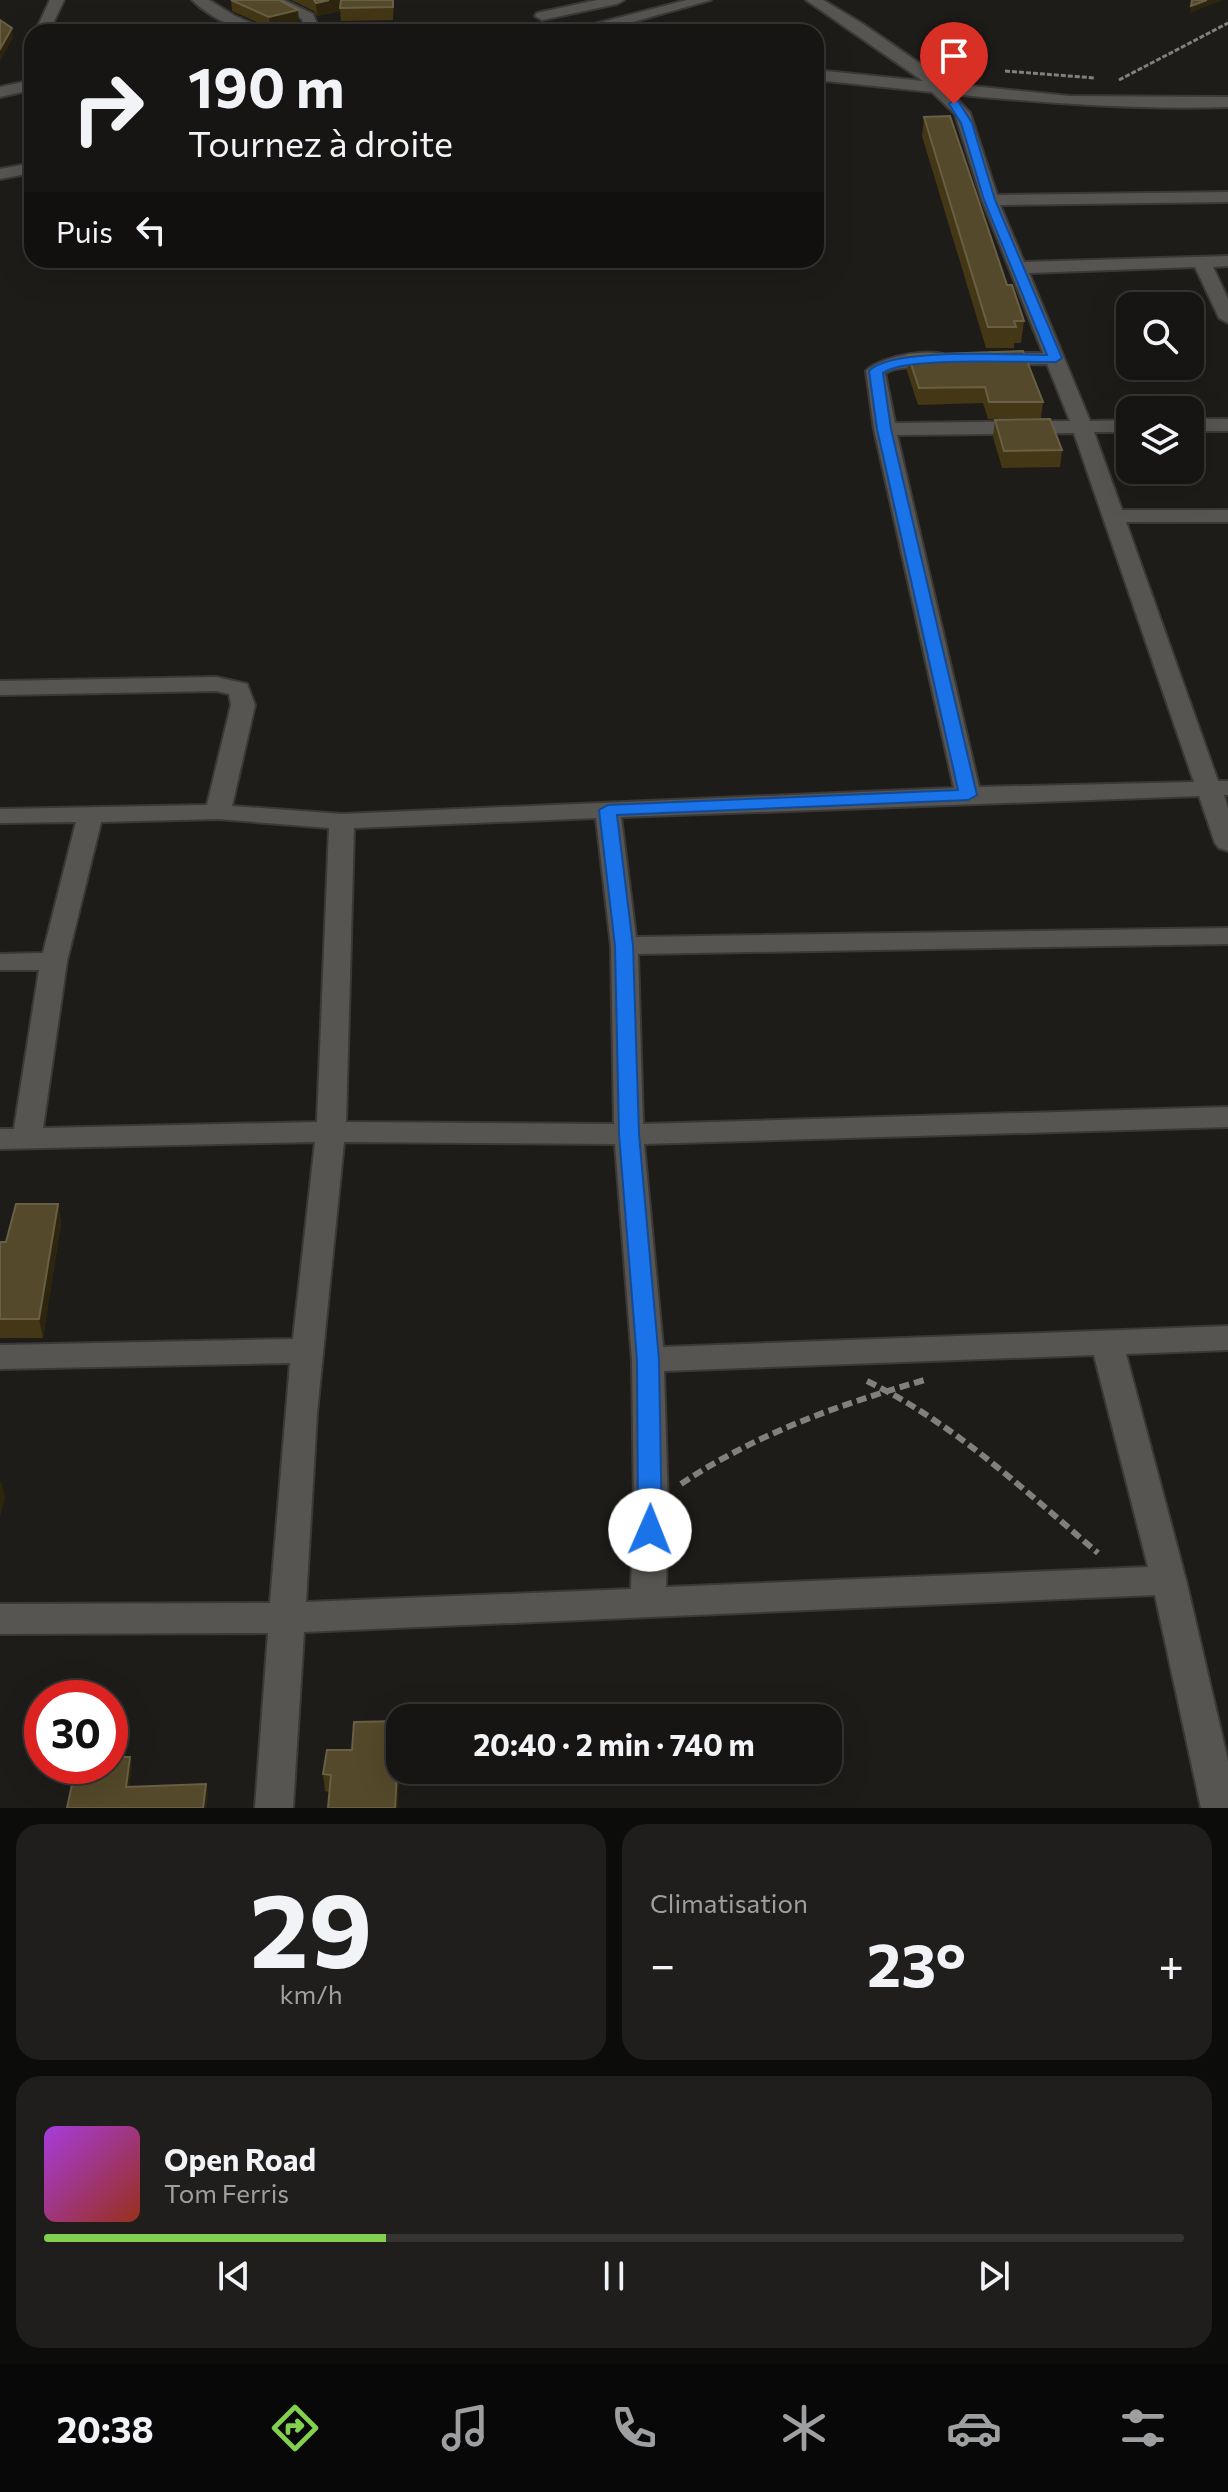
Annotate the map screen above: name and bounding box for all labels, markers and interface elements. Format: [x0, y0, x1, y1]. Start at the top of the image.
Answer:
pin [920, 22, 988, 104]
icon: arrive [932, 34, 976, 78]
text: 190 m [188, 51, 345, 120]
icon: right [56, 56, 160, 160]
text: Tournez à droite [188, 120, 453, 164]
icon: left [129, 208, 173, 252]
text: Puis [56, 212, 113, 249]
map controls [1116, 292, 1204, 484]
button: search [1116, 292, 1204, 380]
button: layers [1116, 396, 1204, 484]
position arrow [608, 1488, 692, 1572]
speed limit sign: 30 [24, 1680, 128, 1784]
text: 20:40 · 2 min · 740 m [473, 1725, 755, 1762]
text: 29 [250, 1862, 372, 1989]
text: Climatisation [650, 1887, 808, 1918]
text: 23° [867, 1926, 966, 1999]
text: − [650, 1936, 675, 1990]
text: + [1158, 1936, 1184, 1990]
text: km/h [279, 1978, 343, 2009]
text: Open Road [164, 2140, 316, 2177]
text: Tom Ferris [164, 2177, 289, 2208]
icon: previous [212, 2254, 256, 2298]
icon: pause [592, 2254, 636, 2298]
icon: next [972, 2254, 1016, 2298]
icon: directions [267, 2400, 323, 2456]
icon: music [437, 2400, 493, 2456]
icon: phone [606, 2400, 662, 2456]
icon: climate [776, 2400, 832, 2456]
icon: car [946, 2400, 1002, 2456]
icon: filters [1115, 2400, 1171, 2456]
text: 20:38 [57, 2406, 154, 2450]

